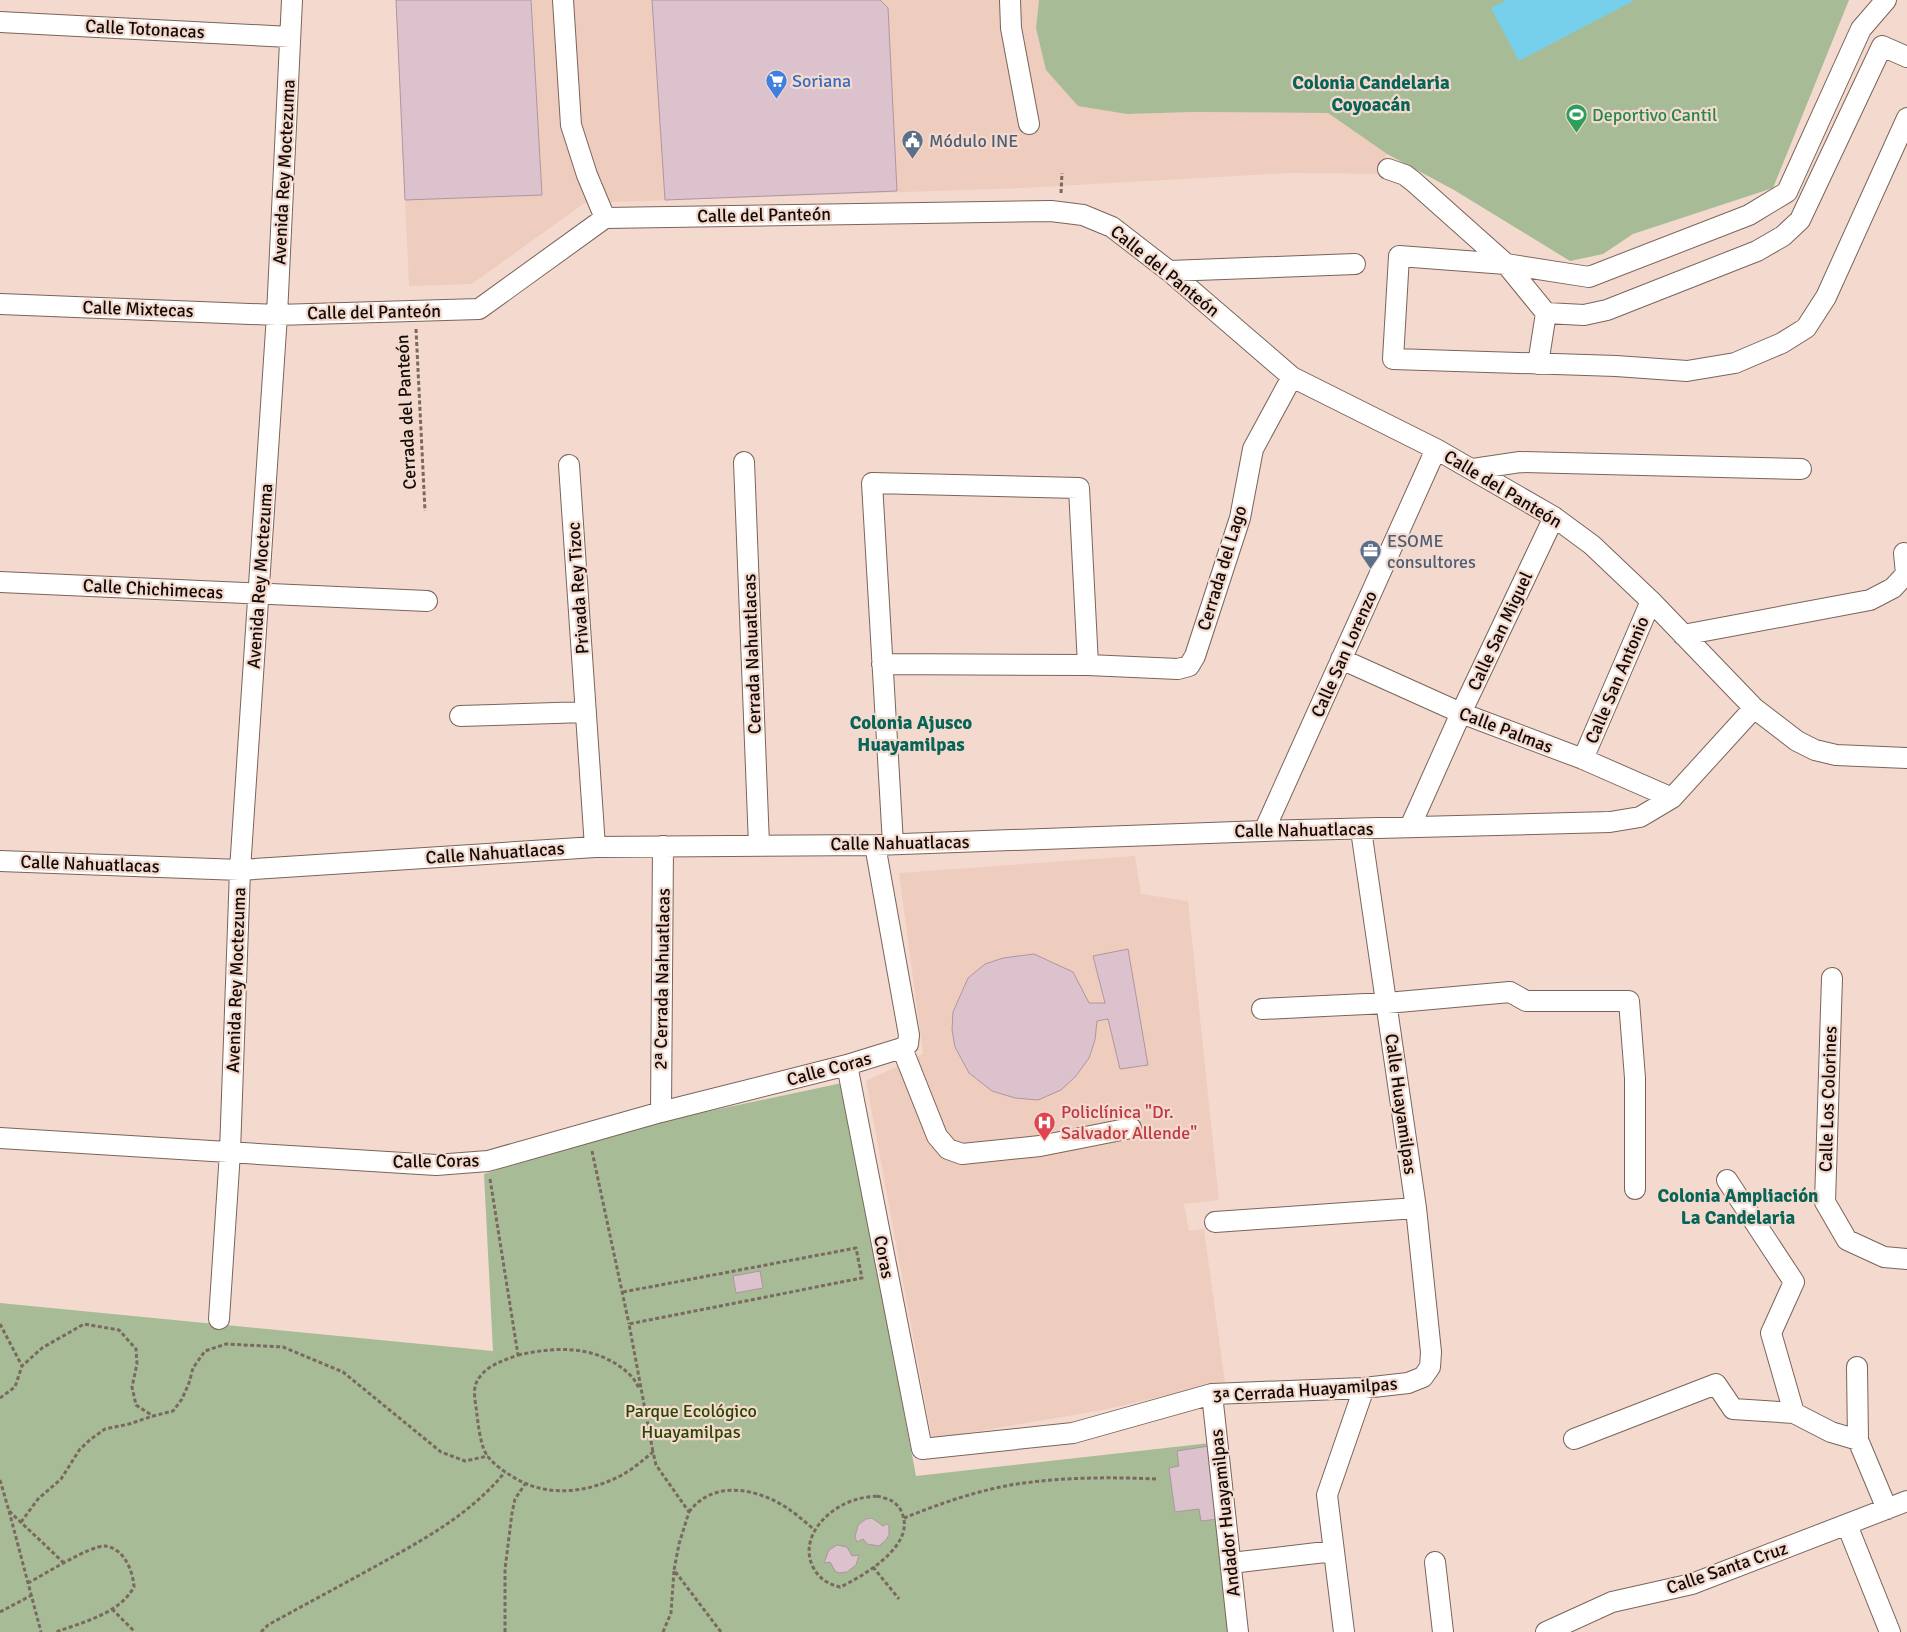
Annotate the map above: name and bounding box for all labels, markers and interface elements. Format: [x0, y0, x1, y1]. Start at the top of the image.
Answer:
street label: Calle Totonacas [85, 15, 205, 43]
supermarket icon: Soriana [764, 69, 788, 100]
place label: Soriana [792, 70, 851, 92]
district label: Colonia Candelaria Coyoacán [1292, 71, 1450, 117]
street label: Avenida Rey Moctezuma [268, 79, 300, 265]
sports icon: Deportivo Cantil [1564, 103, 1588, 134]
place label: Deportivo Cantil [1592, 104, 1717, 126]
public building icon: Módulo INE [901, 129, 925, 160]
place label: Módulo INE [929, 130, 1018, 152]
street label: Calle del Panteón [697, 203, 831, 227]
street label: Calle del Panteón [1106, 220, 1224, 322]
street label: Calle Mixtecas [82, 296, 194, 322]
street label: Calle del Panteón [307, 300, 441, 324]
street label: Cerrada del Panteón [391, 334, 421, 490]
street label: Calle del Panteón [1440, 445, 1566, 533]
street label: Avenida Rey Moctezuma [243, 483, 277, 669]
street label: Cerrada del Lago [1193, 503, 1251, 633]
street label: Privada Rey Tizoc [562, 521, 594, 655]
place label: ESOME consultores [1387, 530, 1476, 573]
office icon: ESOME consultores [1359, 539, 1383, 570]
street label: Calle San Miguel [1463, 568, 1537, 694]
street label: Cerrada Nahuatlacas [738, 573, 766, 735]
street label: Calle Chichimecas [82, 574, 224, 604]
street label: Calle San Lorenzo [1306, 587, 1382, 721]
street label: Calle San Antonio [1580, 613, 1654, 747]
street label: Calle Palmas [1456, 702, 1556, 758]
district label: Colonia Ajusco Huayamilpas [850, 711, 972, 757]
street label: Calle Nahuatlacas [1234, 818, 1374, 842]
street label: Calle Nahuatlacas [830, 831, 970, 855]
street label: Calle Nahuatlacas [425, 837, 565, 869]
street label: Calle Nahuatlacas [20, 851, 160, 877]
street label: Avenida Rey Moctezuma [222, 887, 250, 1073]
street label: 2ª Cerrada Nahuatlacas [649, 888, 675, 1070]
street label: Calle Los Colorines [1814, 1025, 1842, 1172]
street label: Calle Huayamilpas [1380, 1032, 1422, 1176]
street label: Calle Coras [784, 1047, 874, 1091]
place label: Policlínica "Dr. Salvador Allende" [1061, 1101, 1197, 1144]
hospital icon: Policlínica "Dr. Salvador Allende" [1033, 1110, 1057, 1141]
street label: Calle Coras [392, 1149, 480, 1173]
district label: Colonia Ampliación La Candelaria [1658, 1184, 1818, 1230]
street label: Coras [869, 1234, 899, 1281]
street label: 3ª Cerrada Huayamilpas [1212, 1373, 1398, 1407]
park label: Parque Ecológico Huayamilpas [625, 1400, 757, 1443]
street label: Andador Huayamilpas [1205, 1428, 1245, 1598]
street label: Calle Santa Cruz [1663, 1537, 1791, 1599]

